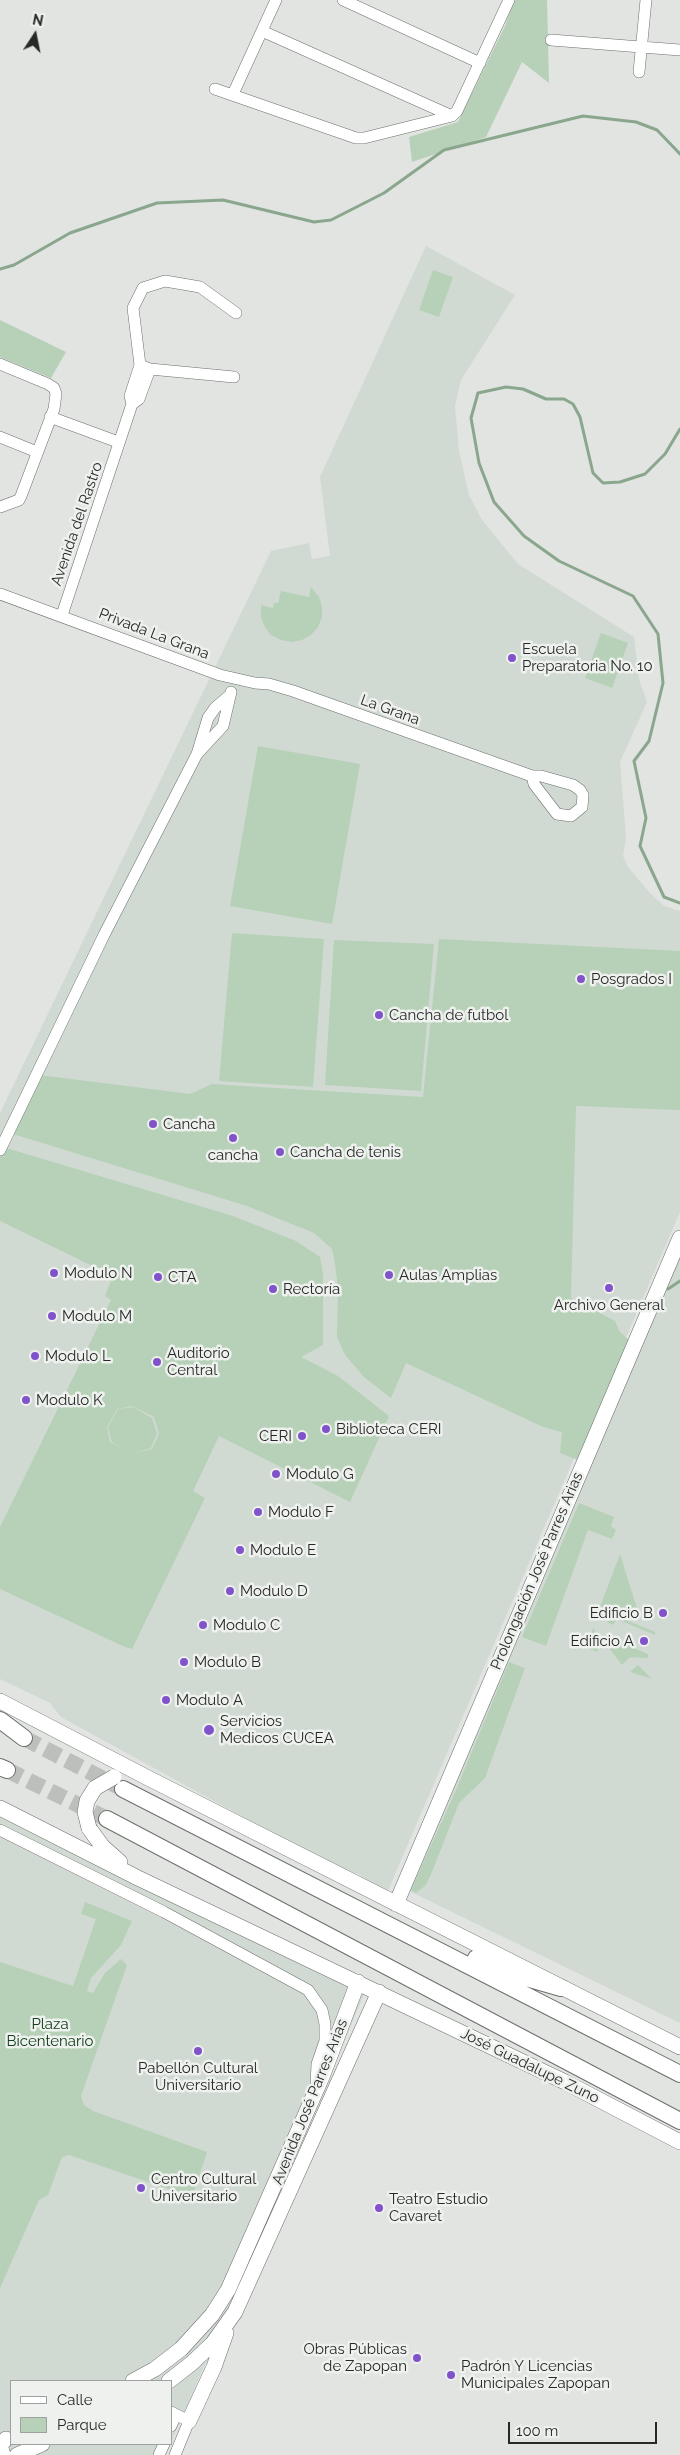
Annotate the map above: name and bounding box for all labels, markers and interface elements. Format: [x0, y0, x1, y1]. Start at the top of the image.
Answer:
north arrow [10, 10, 60, 60]
text: N [31, 11, 45, 29]
street label: Avenida del Rastro [47, 460, 107, 588]
street label: Privada La Grana [96, 605, 212, 663]
place label: Escuela Preparatoria No. 10 [522, 640, 653, 675]
marker: Escuela Preparatoria No. 10 [506, 652, 518, 664]
street label: La Grana [358, 691, 422, 729]
place label: Posgrados I [591, 970, 672, 988]
marker: Posgrados I [575, 973, 587, 985]
place label: Cancha de futbol [389, 1006, 508, 1024]
marker: Cancha de futbol [373, 1009, 385, 1021]
place label: Cancha [163, 1115, 215, 1133]
marker: Cancha [147, 1118, 159, 1130]
marker: cancha [227, 1132, 239, 1144]
place label: Cancha de tenis [290, 1143, 401, 1161]
place label: cancha [208, 1146, 258, 1164]
marker: Cancha de tenis [274, 1146, 286, 1158]
place label: Modulo N [64, 1264, 133, 1282]
place label: Aulas Amplias [399, 1266, 497, 1284]
marker: Modulo N [48, 1267, 60, 1279]
place label: CTA [168, 1268, 197, 1286]
marker: Aulas Amplias [383, 1269, 395, 1281]
marker: CTA [152, 1271, 164, 1283]
place label: Rectoría [283, 1280, 340, 1298]
marker: Archivo General [603, 1282, 615, 1294]
marker: Rectoría [267, 1283, 279, 1295]
place label: Archivo General [554, 1296, 664, 1314]
place label: Modulo M [62, 1307, 132, 1325]
marker: Modulo M [46, 1310, 58, 1322]
place label: Auditorio Central [167, 1344, 230, 1379]
place label: Modulo L [45, 1347, 111, 1365]
marker: Modulo L [29, 1350, 41, 1362]
marker: Auditorio Central [151, 1356, 163, 1368]
place label: Modulo K [36, 1391, 103, 1409]
marker: Modulo K [20, 1394, 32, 1406]
place label: Biblioteca CERI [336, 1420, 442, 1438]
marker: Biblioteca CERI [320, 1423, 332, 1435]
place label: CERI [259, 1427, 292, 1445]
marker: CERI [296, 1430, 308, 1442]
place label: Modulo G [286, 1465, 354, 1483]
marker: Modulo G [270, 1468, 282, 1480]
street label: Prolongación José Parres Arias [487, 1469, 587, 1673]
place label: Modulo F [268, 1503, 334, 1521]
marker: Modulo F [252, 1506, 264, 1518]
place label: Modulo E [250, 1541, 316, 1559]
marker: Modulo E [234, 1544, 246, 1556]
place label: Modulo D [240, 1582, 308, 1600]
marker: Modulo D [224, 1585, 236, 1597]
place label: Edificio B [590, 1604, 653, 1622]
marker: Edificio B [657, 1607, 669, 1619]
place label: Modulo C [213, 1616, 280, 1634]
marker: Modulo C [197, 1619, 209, 1631]
place label: Edificio A [571, 1632, 634, 1650]
marker: Edificio A [638, 1635, 650, 1647]
place label: Modulo B [194, 1653, 261, 1671]
marker: Modulo B [178, 1656, 190, 1668]
place label: Modulo A [176, 1691, 243, 1709]
marker: Modulo A [160, 1694, 172, 1706]
place label: Servicios Medicos CUCEA [220, 1712, 334, 1747]
marker: Servicios Medicos CUCEA [202, 1723, 216, 1737]
park label: Plaza Bicentenario [7, 2015, 93, 2050]
street label: Avenida José Parres Arias [268, 2017, 352, 2187]
street label: José Guadalupe Zuno [458, 2025, 602, 2107]
marker: Pabellón Cultural Universitario [192, 2045, 204, 2057]
place label: Pabellón Cultural Universitario [138, 2059, 258, 2094]
place label: Centro Cultural Universitario [151, 2170, 256, 2205]
marker: Centro Cultural Universitario [135, 2182, 147, 2194]
place label: Teatro Estudio Cavaret [389, 2190, 488, 2225]
marker: Teatro Estudio Cavaret [373, 2202, 385, 2214]
place label: Obras Públicas de Zapopan [304, 2340, 407, 2375]
marker: Obras Públicas de Zapopan [411, 2352, 423, 2364]
place label: Padrón Y Licencias Municipales Zapopan [461, 2357, 610, 2392]
marker: Padrón Y Licencias Municipales Zapopan [445, 2369, 457, 2381]
legend [10, 2380, 172, 2445]
text: Calle [57, 2391, 92, 2409]
scale bar [510, 2412, 659, 2444]
text: Parque [57, 2416, 106, 2434]
text: 100 m [516, 2422, 558, 2440]

